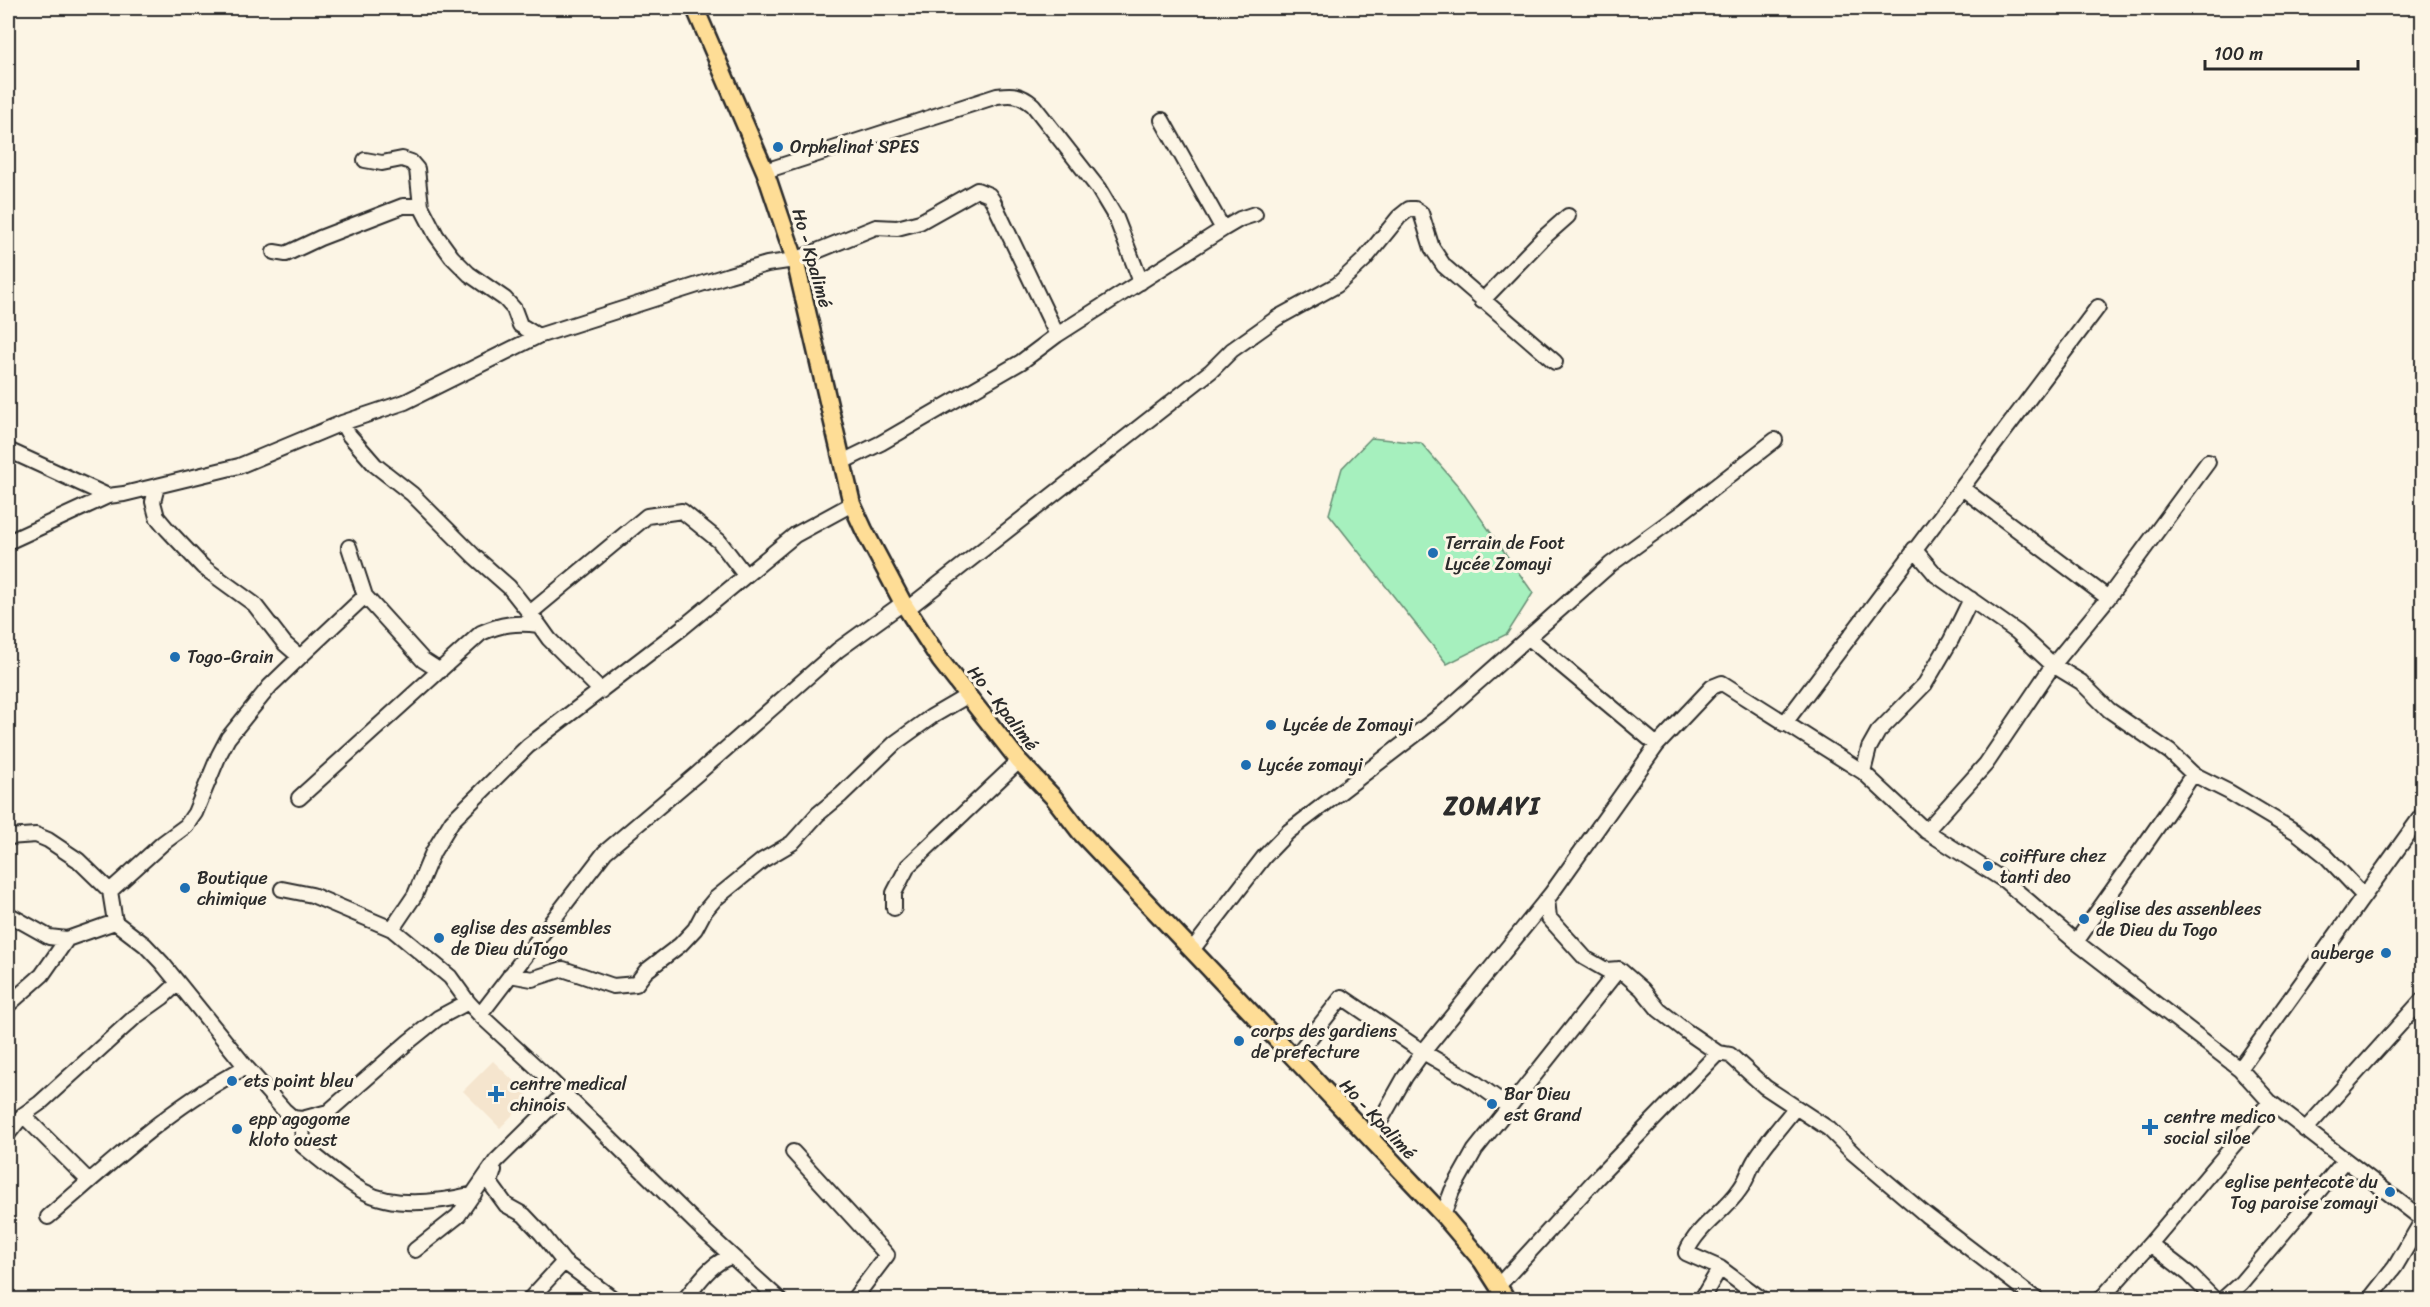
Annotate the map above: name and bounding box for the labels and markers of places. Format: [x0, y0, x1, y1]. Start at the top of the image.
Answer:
place label: Orphelinat SPES [790, 131, 920, 163]
marker: Orphelinat SPES [771, 140, 785, 154]
place label: Terrain de Foot Lycée Zomayi [1445, 527, 1565, 580]
marker: Terrain de Foot Lycée Zomayi [1426, 546, 1440, 560]
place label: Togo-Grain [187, 641, 274, 673]
marker: Togo-Grain [168, 650, 182, 664]
place label: Lycée de Zomayi [1283, 709, 1414, 741]
marker: Lycée de Zomayi [1264, 718, 1278, 732]
place label: Lycée zomayi [1258, 749, 1364, 781]
marker: Lycée zomayi [1239, 758, 1253, 772]
place label: coiffure chez tanti deo [2000, 840, 2107, 893]
marker: coiffure chez tanti deo [1981, 859, 1995, 873]
place label: Boutique chimique [197, 862, 268, 915]
marker: Boutique chimique [178, 881, 192, 895]
place label: eglise des assenblees de Dieu du Togo [2096, 893, 2262, 946]
place label: eglise des assembles de Dieu duTogo [451, 912, 612, 965]
marker: eglise des assenblees de Dieu du Togo [2077, 912, 2091, 926]
marker: eglise des assembles de Dieu duTogo [432, 931, 446, 945]
place label: auberge [2311, 937, 2374, 969]
marker: auberge [2379, 946, 2393, 960]
place label: corps des gardiens de prefecture [1251, 1015, 1398, 1068]
marker: corps des gardiens de prefecture [1232, 1034, 1246, 1048]
place label: ets point bleu [244, 1065, 354, 1097]
place label: centre medical chinois [510, 1068, 627, 1121]
marker: ets point bleu [225, 1074, 239, 1088]
place label: Bar Dieu est Grand [1504, 1078, 1582, 1131]
marker: centre medical chinois [487, 1085, 505, 1103]
marker: Bar Dieu est Grand [1485, 1097, 1499, 1111]
place label: centre medico social siloe [2163, 1101, 2276, 1154]
place label: epp agogome kloto ouest [249, 1103, 350, 1156]
marker: centre medico social siloe [2141, 1118, 2159, 1136]
marker: epp agogome kloto ouest [230, 1122, 244, 1136]
place label: eglise pentecote du Tog paroise zomayi [2225, 1166, 2379, 1219]
marker: eglise pentecote du Tog paroise zomayi [2383, 1185, 2397, 1199]

